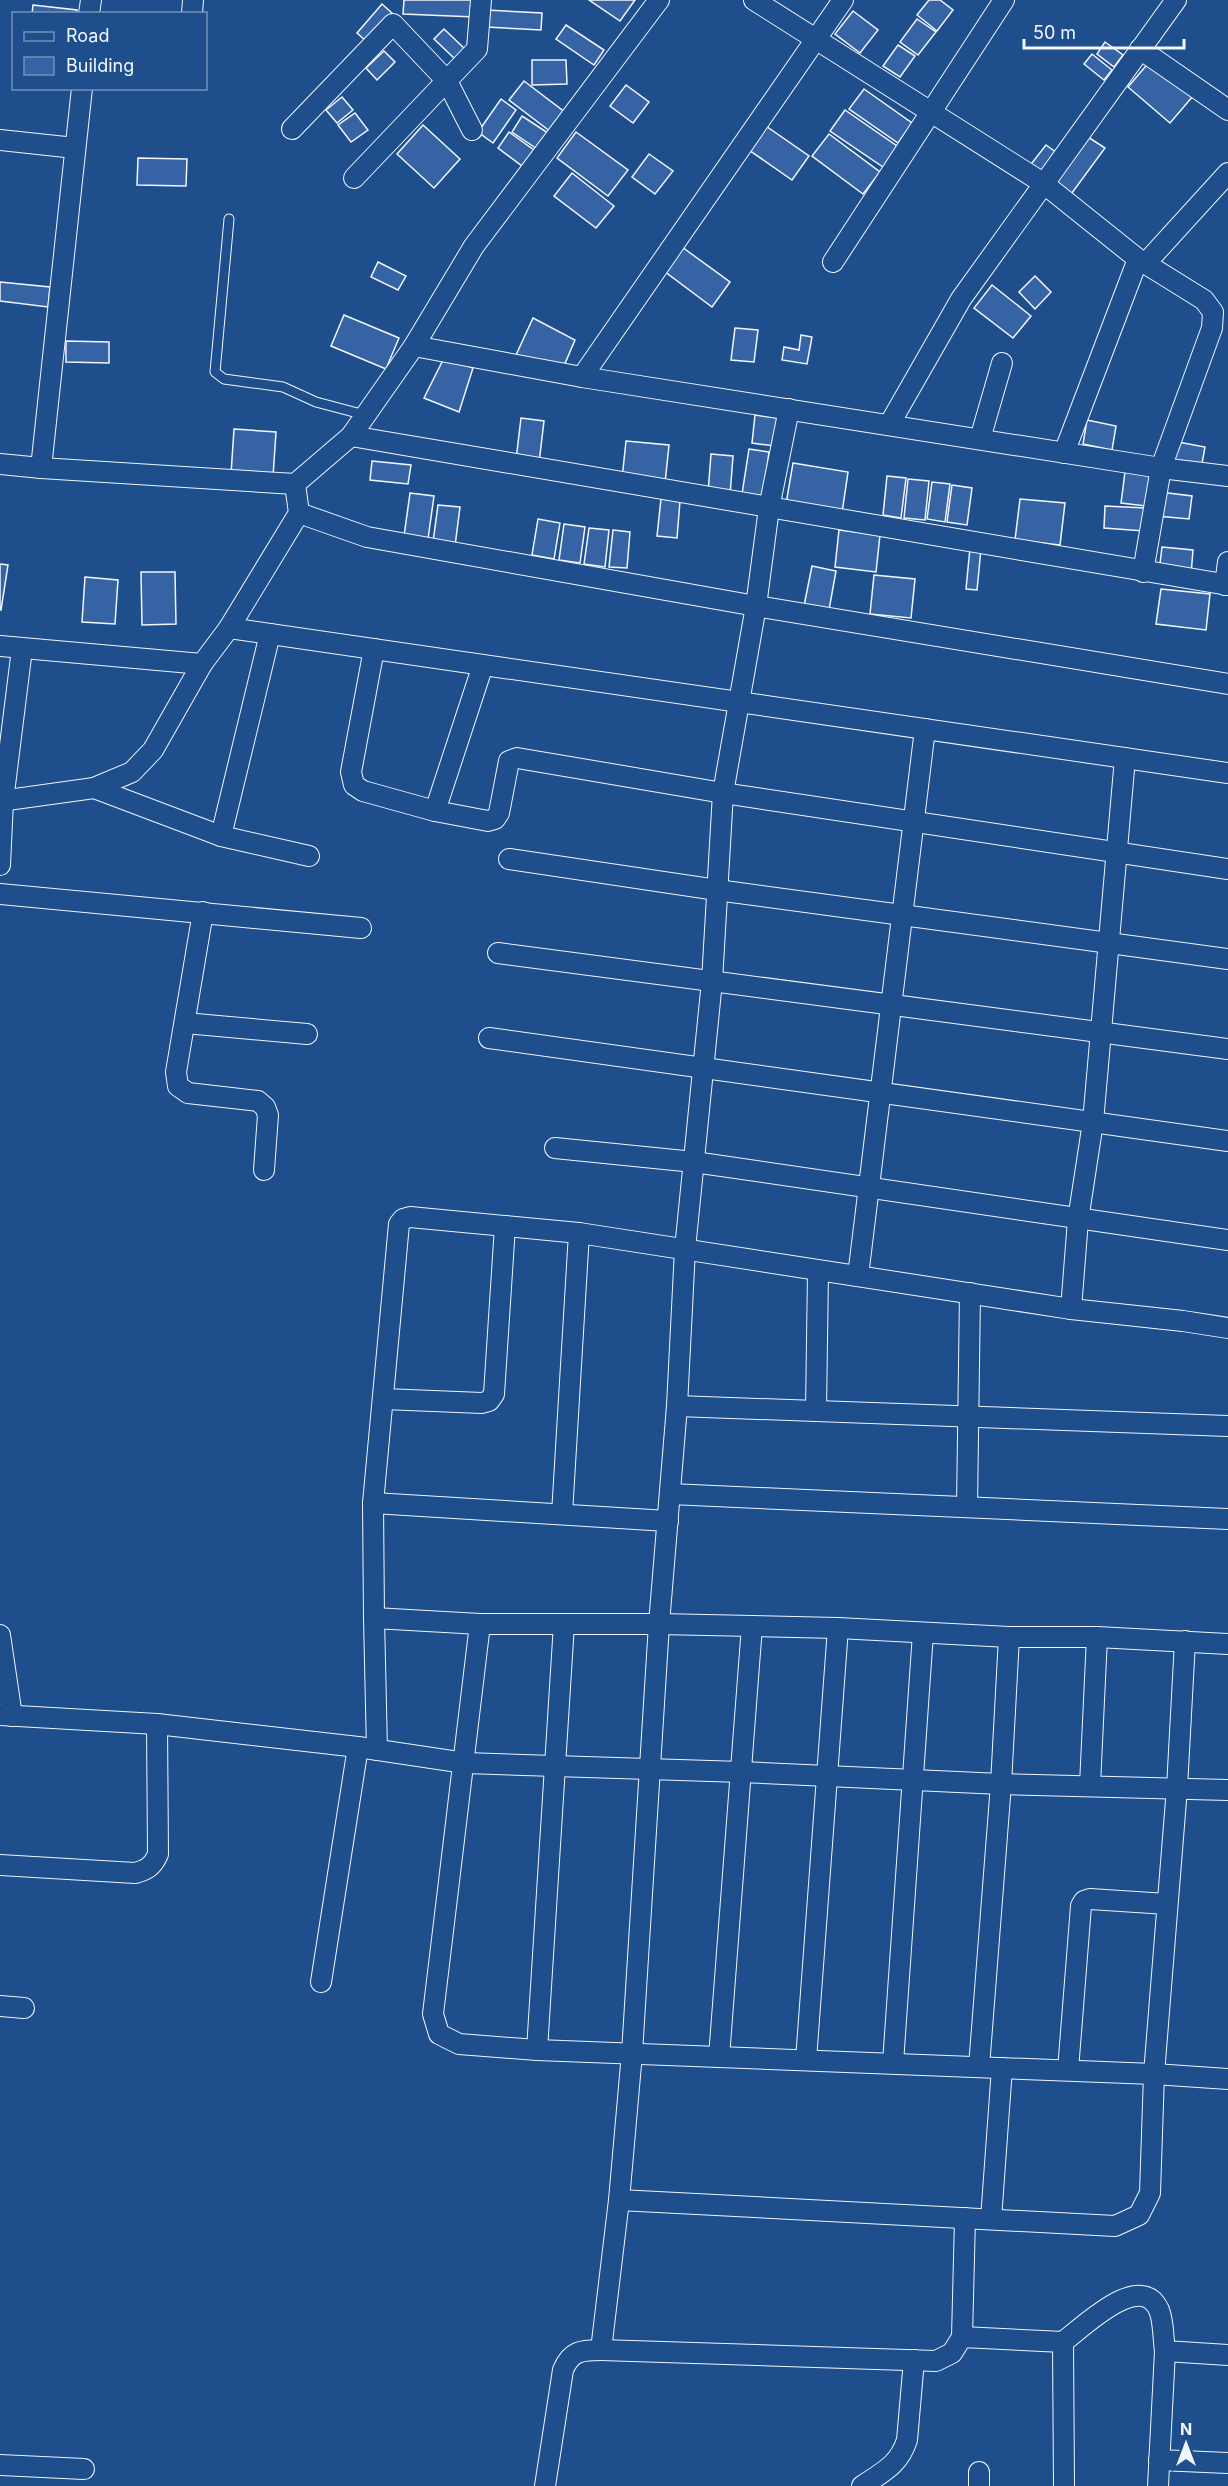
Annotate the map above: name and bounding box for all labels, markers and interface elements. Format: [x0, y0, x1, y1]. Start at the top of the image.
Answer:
legend [12, 12, 207, 90]
scale bar [1024, 12, 1184, 50]
text: 50 m [1033, 22, 1076, 43]
text: Road [66, 25, 109, 46]
text: Building [66, 55, 134, 76]
north arrow [1156, 2414, 1216, 2474]
text: N [1180, 2419, 1192, 2439]

